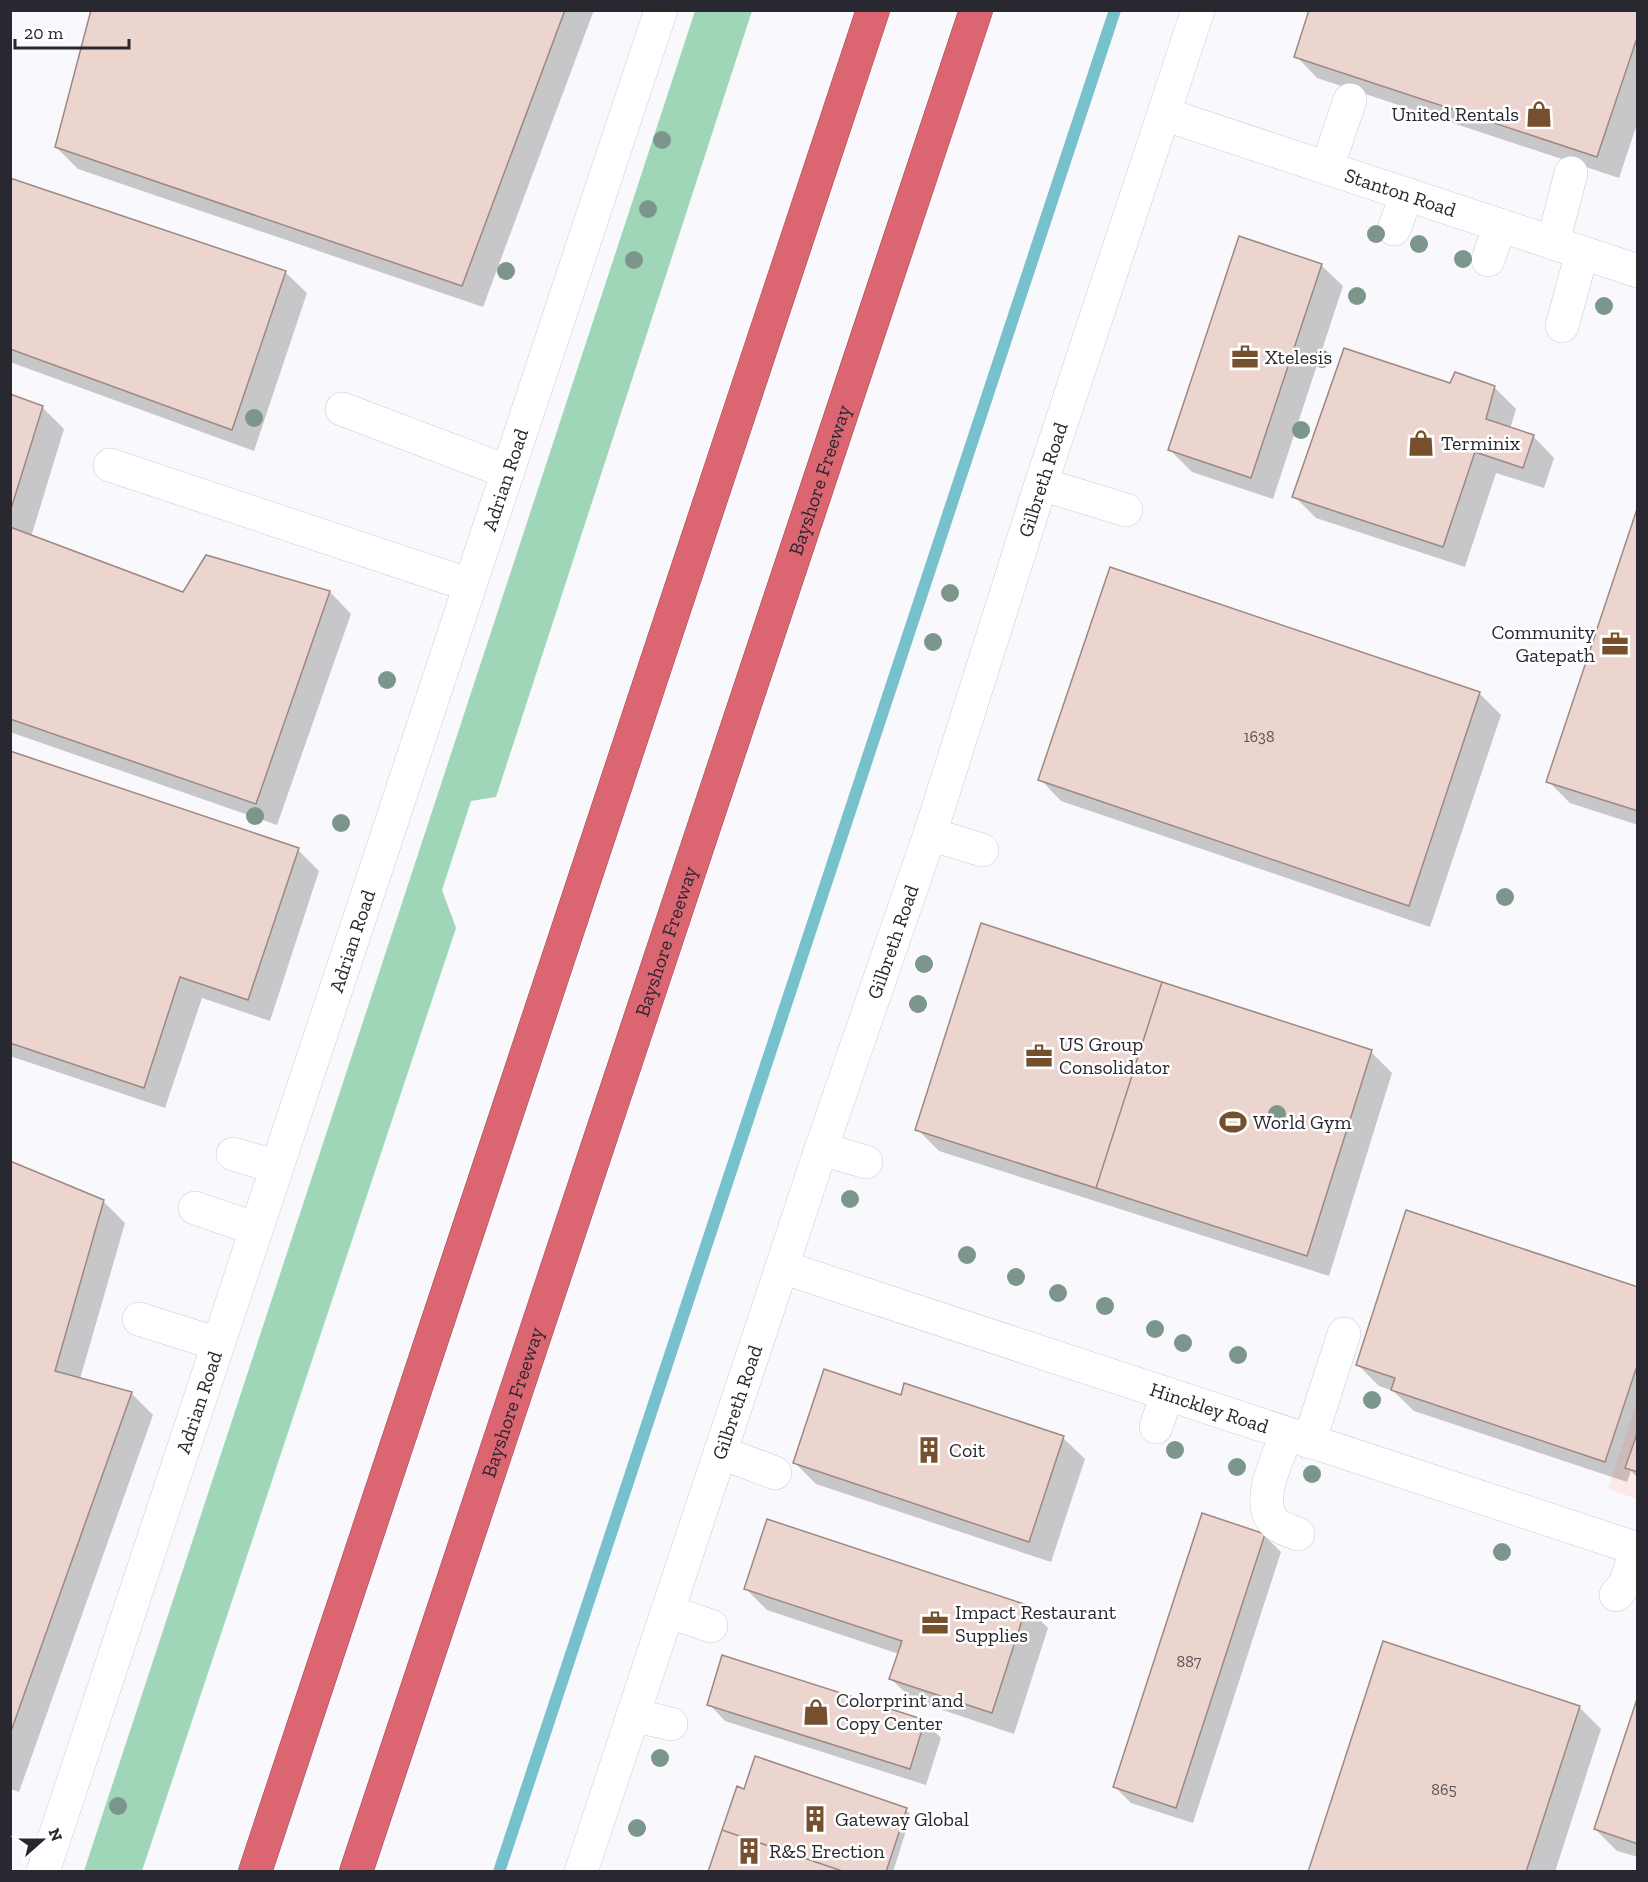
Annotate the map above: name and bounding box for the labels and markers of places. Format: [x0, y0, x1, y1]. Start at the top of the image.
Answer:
shop icon: United Rentals [1524, 99, 1554, 129]
place label: United Rentals [1392, 102, 1519, 126]
office icon: Xtelesis [1230, 342, 1260, 372]
place label: Xtelesis [1265, 345, 1332, 369]
shop icon: Terminix [1406, 428, 1436, 458]
place label: Terminix [1441, 431, 1520, 455]
place label: Community Gatepath [1491, 620, 1596, 667]
office icon: Community Gatepath [1600, 629, 1630, 659]
place label: US Group Consolidator [1059, 1032, 1170, 1079]
office icon: US Group Consolidator [1024, 1041, 1054, 1071]
sports icon: World Gym [1218, 1107, 1248, 1137]
place label: World Gym [1253, 1110, 1352, 1134]
building icon: Coit [914, 1435, 944, 1465]
place label: Coit [949, 1438, 986, 1462]
place label: Impact Restaurant Supplies [955, 1600, 1117, 1647]
office icon: Impact Restaurant Supplies [920, 1608, 950, 1638]
place label: Colorprint and Copy Center [836, 1688, 964, 1735]
shop icon: Colorprint and Copy Center [801, 1697, 831, 1727]
building icon: Gateway Global [800, 1804, 830, 1834]
place label: Gateway Global [835, 1807, 969, 1831]
building icon: R&S Erection [734, 1836, 764, 1866]
place label: R&S Erection [769, 1839, 885, 1863]

